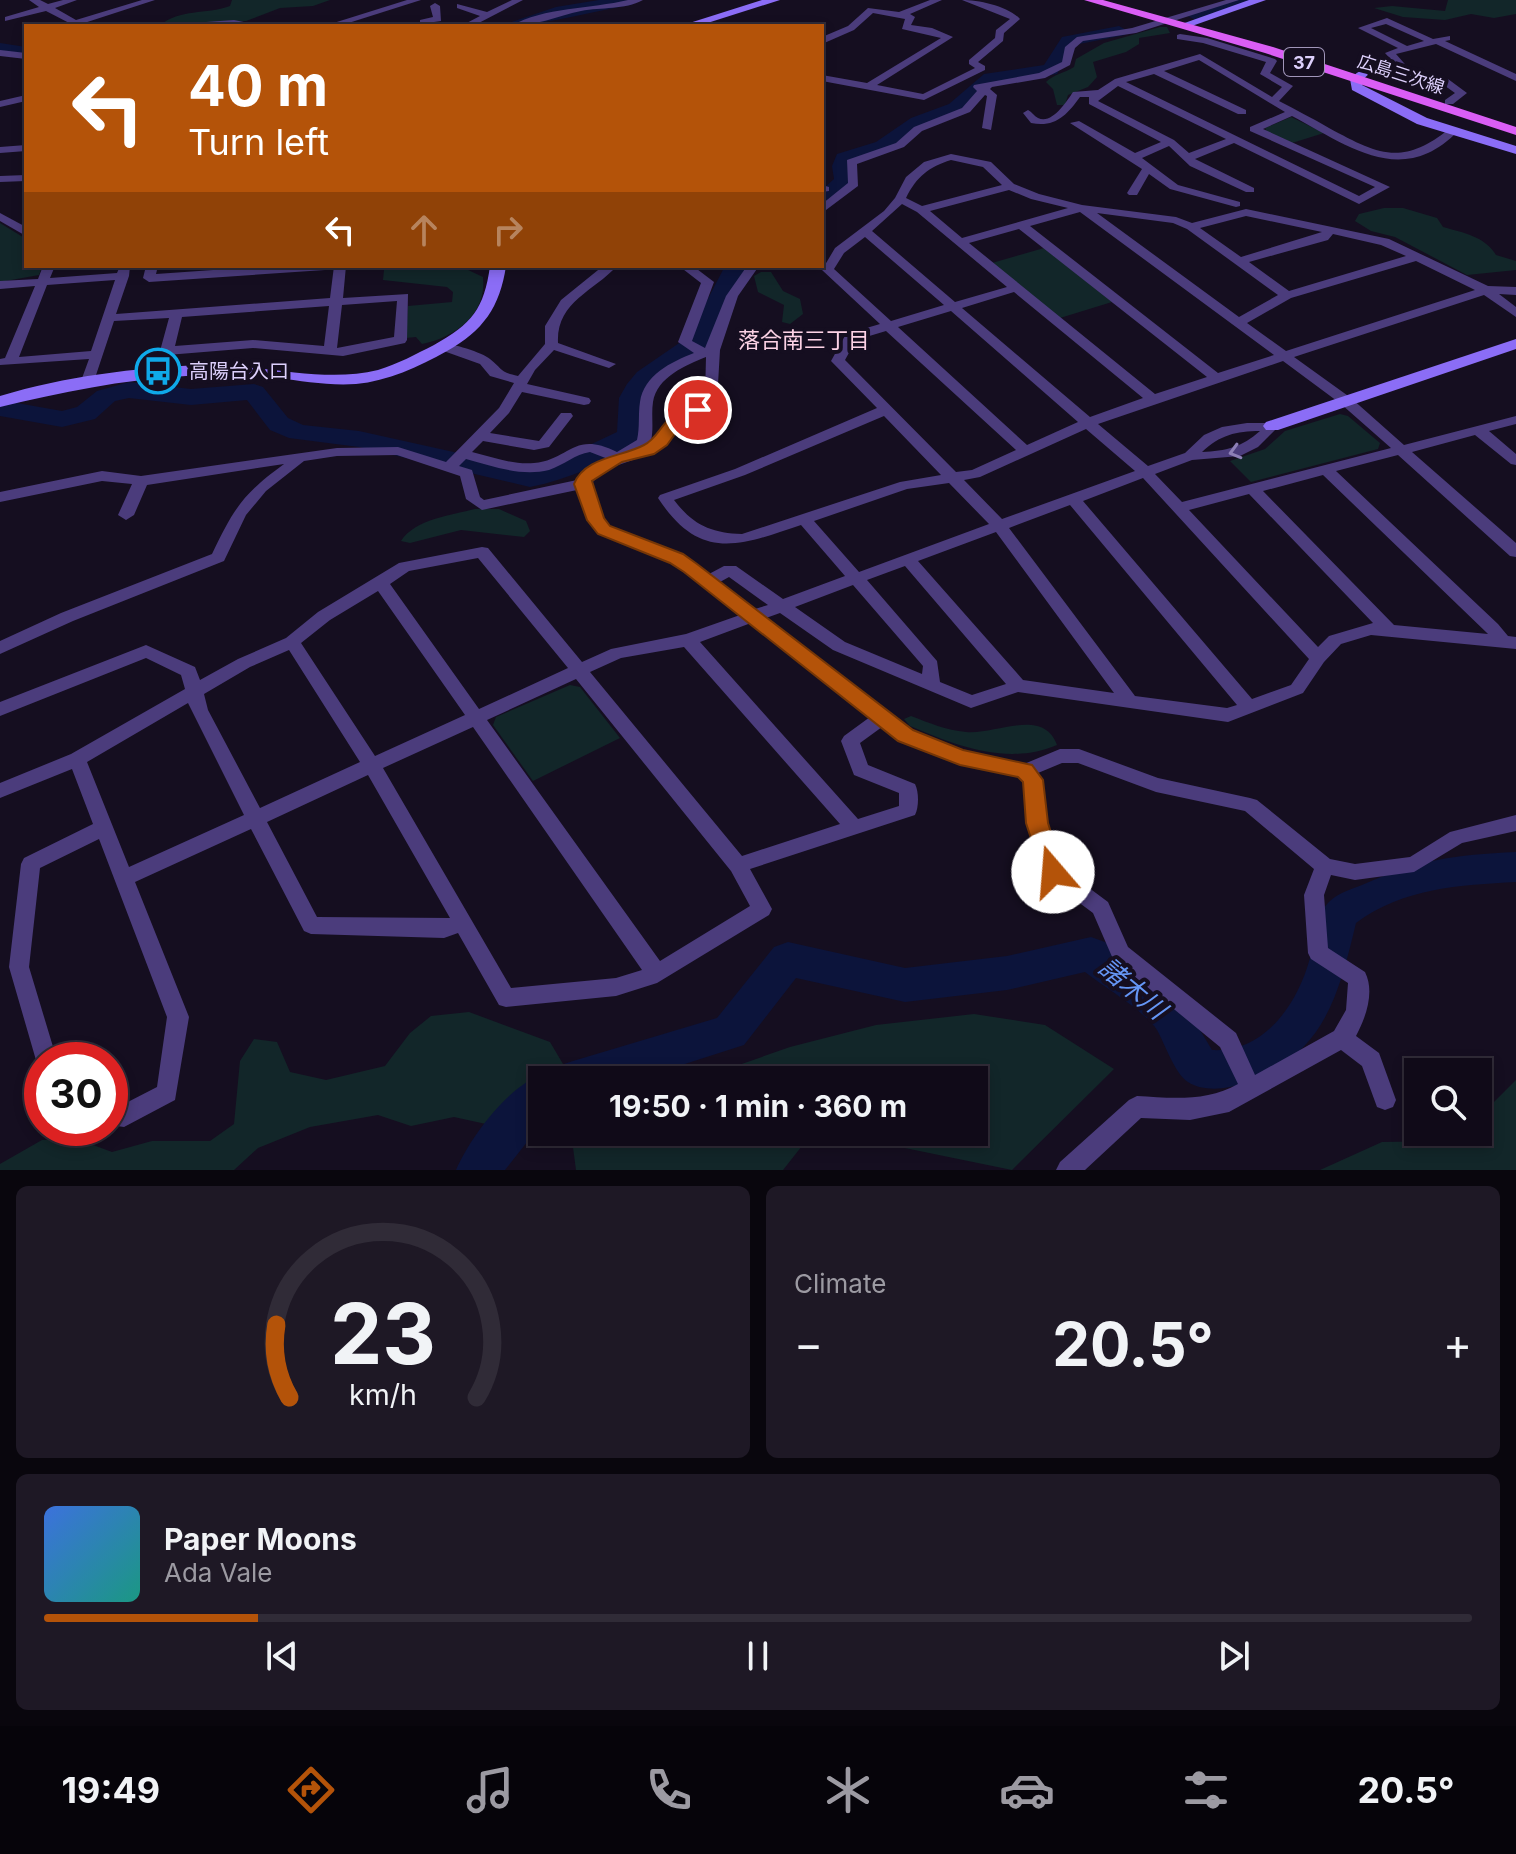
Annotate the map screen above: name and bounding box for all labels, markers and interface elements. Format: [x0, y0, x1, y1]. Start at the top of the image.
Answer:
road number: 37 [1284, 48, 1324, 76]
street label: 広島三次線 [1355, 50, 1447, 98]
text: 40 m [188, 52, 328, 120]
icon: left [56, 56, 160, 160]
text: Turn left [188, 120, 329, 164]
icon: left [318, 208, 362, 252]
icon: ahead [402, 208, 446, 252]
icon: right [486, 208, 530, 252]
district label: 落合南三丁目 [738, 327, 870, 353]
bus stop icon: 高陽台入口 [134, 347, 182, 395]
place label: 高陽台入口 [189, 359, 289, 383]
pin [664, 376, 732, 444]
icon: arrive [676, 388, 720, 432]
one-way arrow [1229, 443, 1243, 459]
position arrow [1011, 830, 1095, 914]
water label: 諸木川 [1093, 951, 1175, 1027]
speed limit sign: 30 [24, 1042, 128, 1146]
map controls [1404, 1058, 1492, 1146]
button: search [1404, 1058, 1492, 1146]
text: 19:50 · 1 min · 360 m [609, 1088, 907, 1124]
text: Climate [794, 1268, 886, 1299]
text: 23 [330, 1283, 436, 1384]
text: 20.5° [1052, 1308, 1214, 1380]
text: − [794, 1317, 823, 1371]
text: + [1443, 1317, 1472, 1371]
text: km/h [349, 1377, 417, 1412]
text: Paper Moons [164, 1521, 357, 1557]
text: Ada Vale [164, 1557, 272, 1588]
icon: previous [260, 1634, 304, 1678]
icon: pause [736, 1634, 780, 1678]
icon: next [1212, 1634, 1256, 1678]
icon: directions [283, 1762, 339, 1818]
icon: music [462, 1762, 518, 1818]
icon: phone [641, 1762, 697, 1818]
icon: climate [820, 1762, 876, 1818]
icon: car [999, 1762, 1055, 1818]
icon: filters [1178, 1762, 1234, 1818]
text: 19:49 [62, 1768, 160, 1812]
text: 20.5° [1357, 1768, 1454, 1812]

